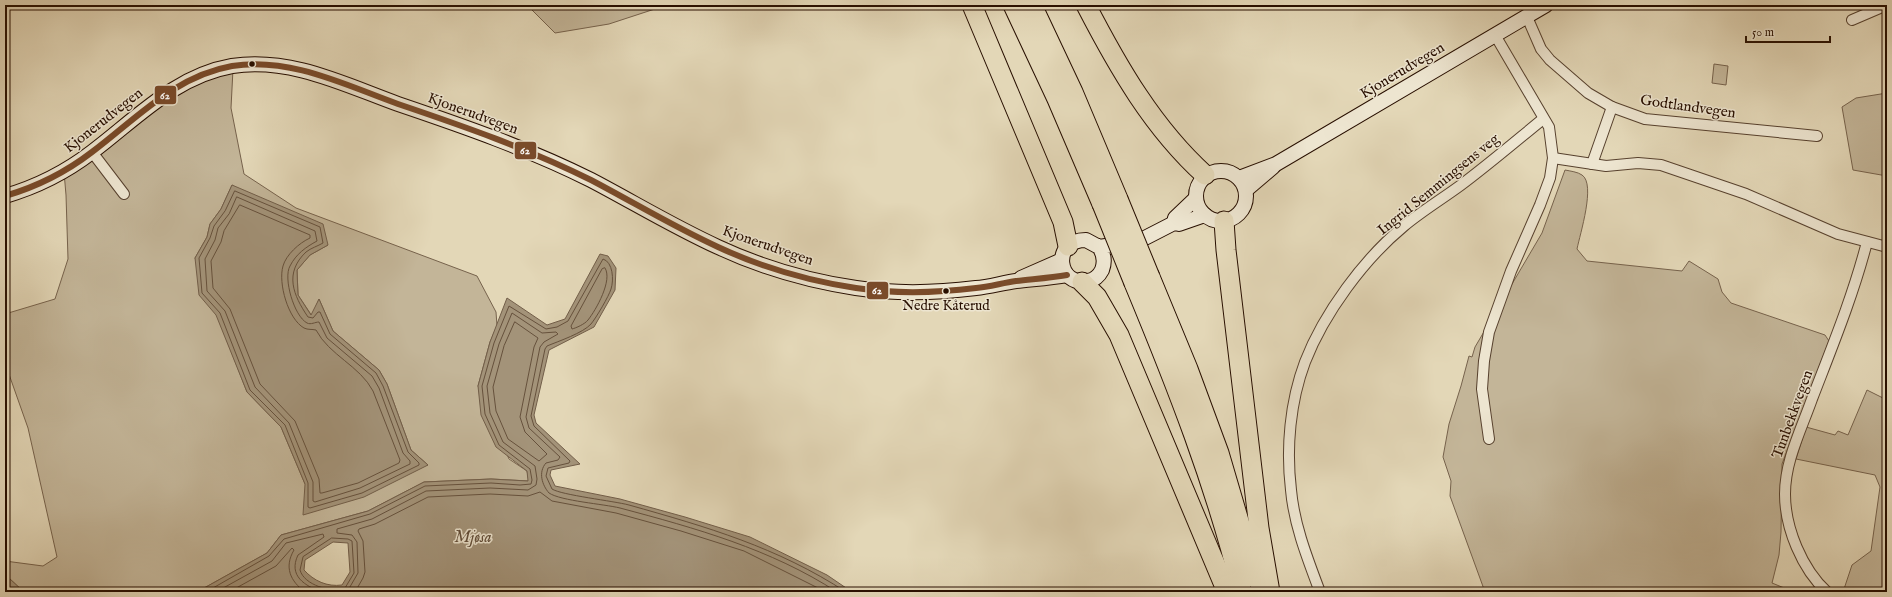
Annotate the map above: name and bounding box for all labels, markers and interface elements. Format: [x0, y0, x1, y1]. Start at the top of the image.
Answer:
scale bar [1746, 18, 1830, 44]
text: 50 m [1752, 25, 1774, 40]
street label: Kjonerudvegen [1357, 38, 1448, 103]
unlabelled marker [247, 59, 257, 69]
street label: Kjonerudvegen [60, 84, 147, 157]
line badge: 62 [154, 85, 177, 105]
street label: Kjonerudvegen [425, 88, 521, 139]
text: 62 [160, 89, 171, 103]
street label: Godtlandvegen [1639, 90, 1737, 123]
street label: Ingrid Semmingsens veg [1373, 129, 1504, 239]
line badge: 62 [514, 141, 537, 160]
text: 62 [520, 144, 531, 158]
street label: Kjonerudvegen [720, 221, 816, 270]
line badge: 62 [866, 281, 889, 300]
text: 62 [872, 284, 883, 298]
marker: Nedre Kåterud [941, 286, 951, 296]
place label: Nedre Kåterud [902, 297, 990, 315]
street label: Tunbekkvegen [1768, 367, 1817, 461]
water label: Mjøsa [454, 528, 492, 548]

